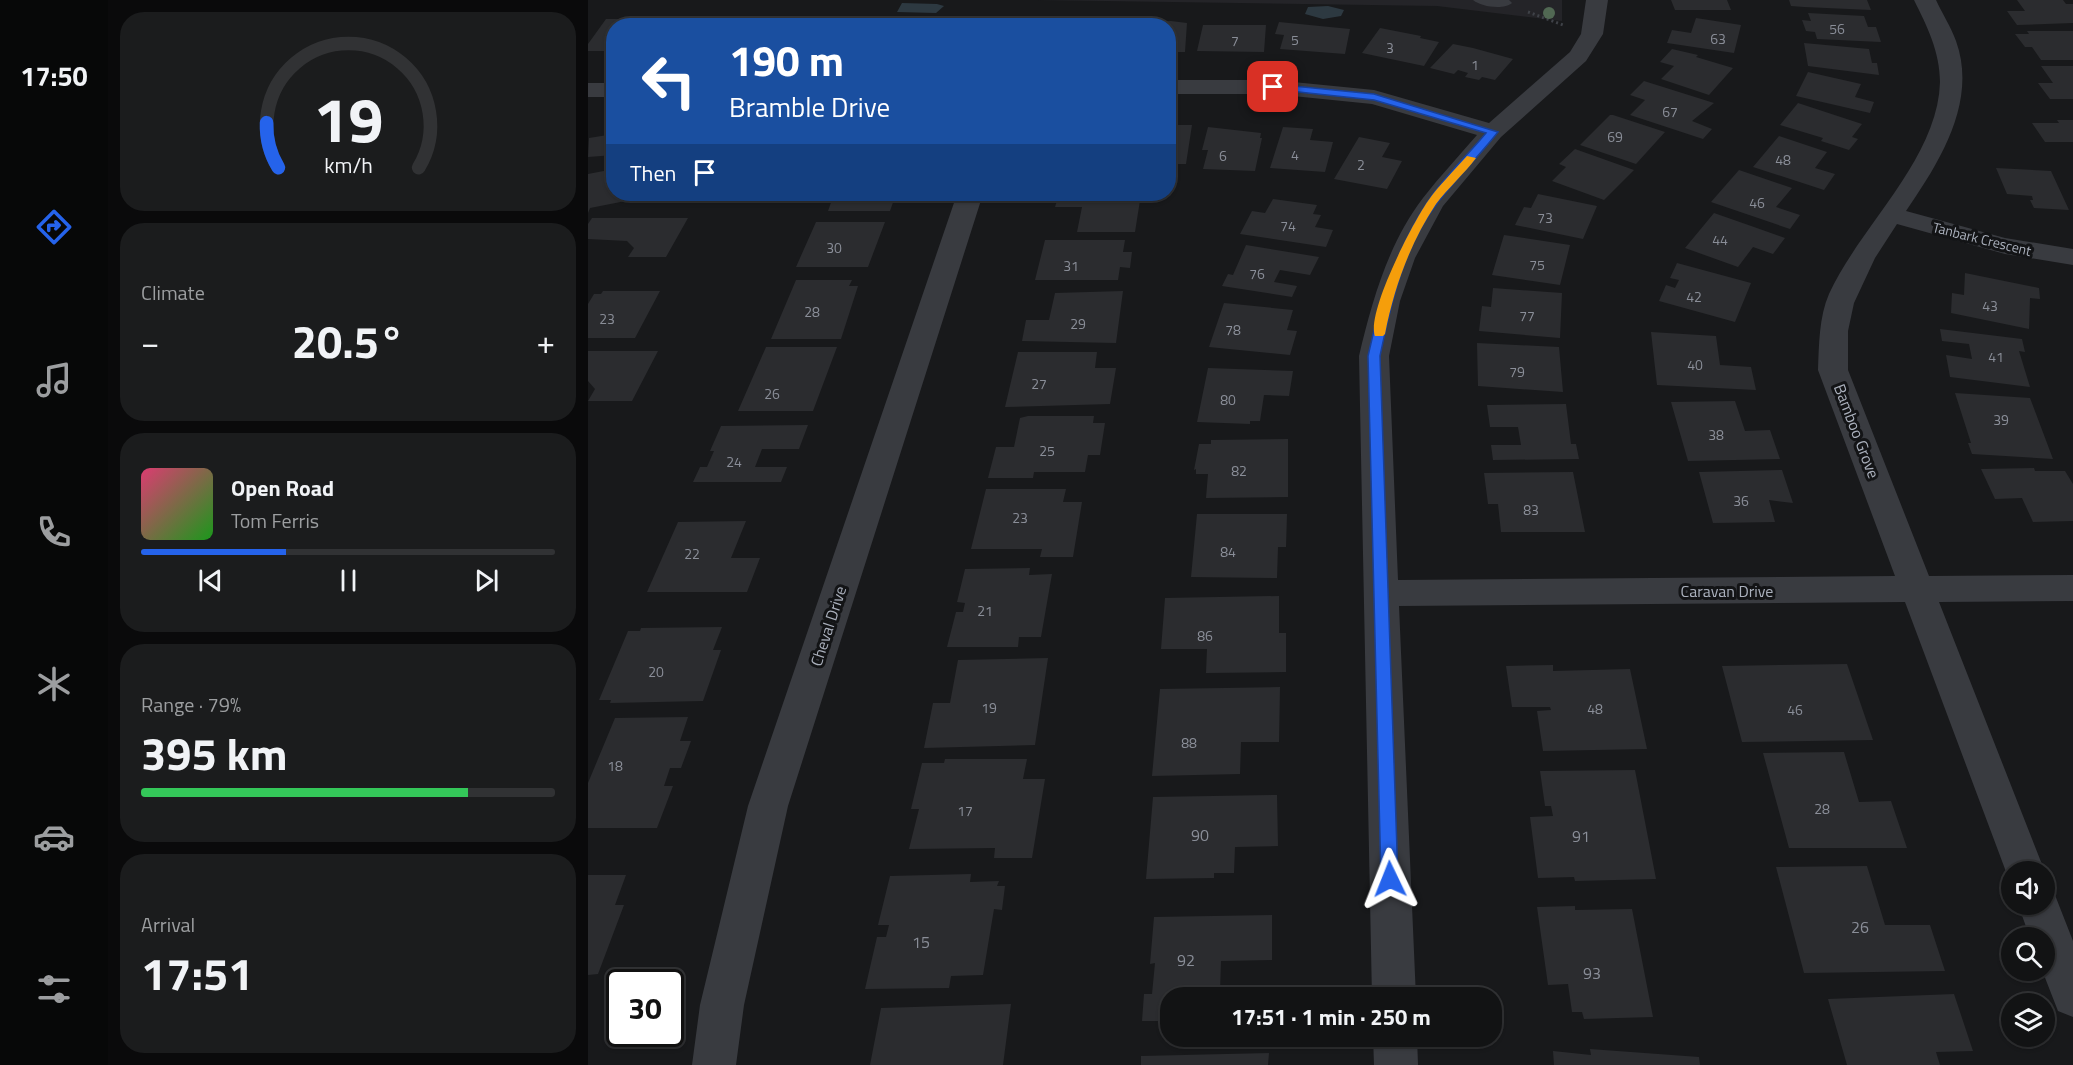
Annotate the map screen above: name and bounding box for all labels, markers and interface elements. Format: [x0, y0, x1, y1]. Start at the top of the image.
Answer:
house number: 56 [1829, 18, 1845, 39]
text: 190 m [729, 28, 844, 92]
house number: 63 [1710, 28, 1726, 49]
house number: 5 [1291, 29, 1299, 50]
house number: 7 [1231, 30, 1239, 51]
house number: 3 [1386, 37, 1394, 58]
icon: left [630, 42, 708, 120]
house number: 1 [1471, 54, 1479, 75]
text: 17:50 [20, 55, 88, 96]
pin [1247, 61, 1298, 112]
icon: arrive [1256, 70, 1289, 103]
text: 19 [313, 71, 383, 166]
text: Bramble Drive [729, 86, 890, 127]
house number: 67 [1662, 101, 1678, 122]
house number: 69 [1607, 126, 1623, 147]
house number: 4 [1291, 144, 1299, 165]
house number: 6 [1219, 145, 1227, 166]
house number: 48 [1775, 149, 1791, 170]
text: km/h [324, 150, 372, 182]
house number: 2 [1357, 154, 1365, 175]
text: Then [630, 156, 676, 190]
icon: arrive [688, 156, 721, 189]
house number: 46 [1749, 192, 1765, 213]
icon: directions [33, 206, 75, 248]
house number: 73 [1537, 207, 1553, 228]
house number: 74 [1280, 215, 1296, 236]
street label: Tanbark Crescent [1931, 216, 2034, 261]
house number: 44 [1712, 229, 1728, 250]
house number: 30 [826, 237, 842, 258]
house number: 75 [1529, 254, 1545, 275]
house number: 31 [1063, 255, 1079, 276]
house number: 76 [1249, 263, 1265, 284]
text: Climate [141, 277, 205, 308]
house number: 42 [1686, 286, 1702, 307]
house number: 43 [1982, 295, 1998, 316]
house number: 28 [804, 301, 820, 322]
house number: 77 [1519, 305, 1535, 326]
text: 20.5° [292, 307, 404, 375]
house number: 23 [599, 308, 615, 329]
house number: 29 [1070, 313, 1086, 334]
text: − [141, 317, 159, 367]
text: + [537, 317, 555, 367]
house number: 78 [1225, 319, 1241, 340]
house number: 41 [1988, 346, 2004, 367]
house number: 40 [1687, 354, 1703, 375]
icon: music [33, 359, 75, 401]
house number: 79 [1509, 361, 1525, 382]
house number: 27 [1031, 373, 1047, 394]
street label: Bamboo Grove [1828, 380, 1886, 482]
house number: 26 [764, 383, 780, 404]
house number: 80 [1220, 389, 1236, 410]
house number: 39 [1993, 409, 2009, 430]
house number: 38 [1708, 424, 1724, 445]
house number: 25 [1039, 440, 1055, 461]
house number: 24 [726, 451, 742, 472]
house number: 82 [1231, 460, 1247, 481]
text: Open Road [231, 471, 334, 505]
house number: 36 [1733, 490, 1749, 511]
house number: 83 [1523, 499, 1539, 520]
text: Tom Ferris [231, 505, 319, 536]
house number: 23 [1012, 507, 1028, 528]
icon: phone [33, 511, 75, 553]
house number: 84 [1220, 541, 1236, 562]
house number: 22 [684, 543, 700, 564]
icon: previous [194, 564, 227, 597]
icon: pause [332, 564, 365, 597]
icon: next [470, 564, 503, 597]
street label: Caravan Drive [1681, 579, 1773, 603]
street label: Cheval Drive [804, 583, 852, 669]
house number: 21 [977, 600, 993, 621]
house number: 86 [1197, 625, 1213, 646]
house number: 20 [648, 661, 664, 682]
icon: climate [33, 663, 75, 705]
text: Range · 79% [141, 689, 241, 720]
house number: 19 [981, 697, 997, 718]
house number: 48 [1587, 698, 1603, 719]
house number: 46 [1787, 699, 1803, 720]
text: 395 km [141, 719, 287, 787]
house number: 88 [1181, 732, 1197, 753]
house number: 18 [607, 755, 623, 776]
house number: 28 [1814, 798, 1830, 819]
house number: 17 [957, 800, 973, 821]
icon: car [33, 816, 75, 858]
house number: 90 [1191, 823, 1209, 847]
house number: 91 [1572, 824, 1590, 848]
position arrow [1358, 847, 1422, 911]
map controls [2001, 861, 2055, 1047]
button: sound [2001, 861, 2055, 915]
text: Arrival [141, 909, 195, 940]
house number: 26 [1851, 915, 1869, 939]
button: search [2001, 927, 2055, 981]
house number: 15 [912, 930, 930, 954]
text: 17:51 [141, 939, 253, 1007]
house number: 92 [1177, 948, 1195, 972]
house number: 93 [1583, 961, 1601, 985]
icon: filters [33, 968, 75, 1010]
speed limit sign: 30 [606, 969, 684, 1047]
button: layers [2001, 993, 2055, 1047]
text: 17:51 · 1 min · 250 m [1231, 1000, 1431, 1034]

